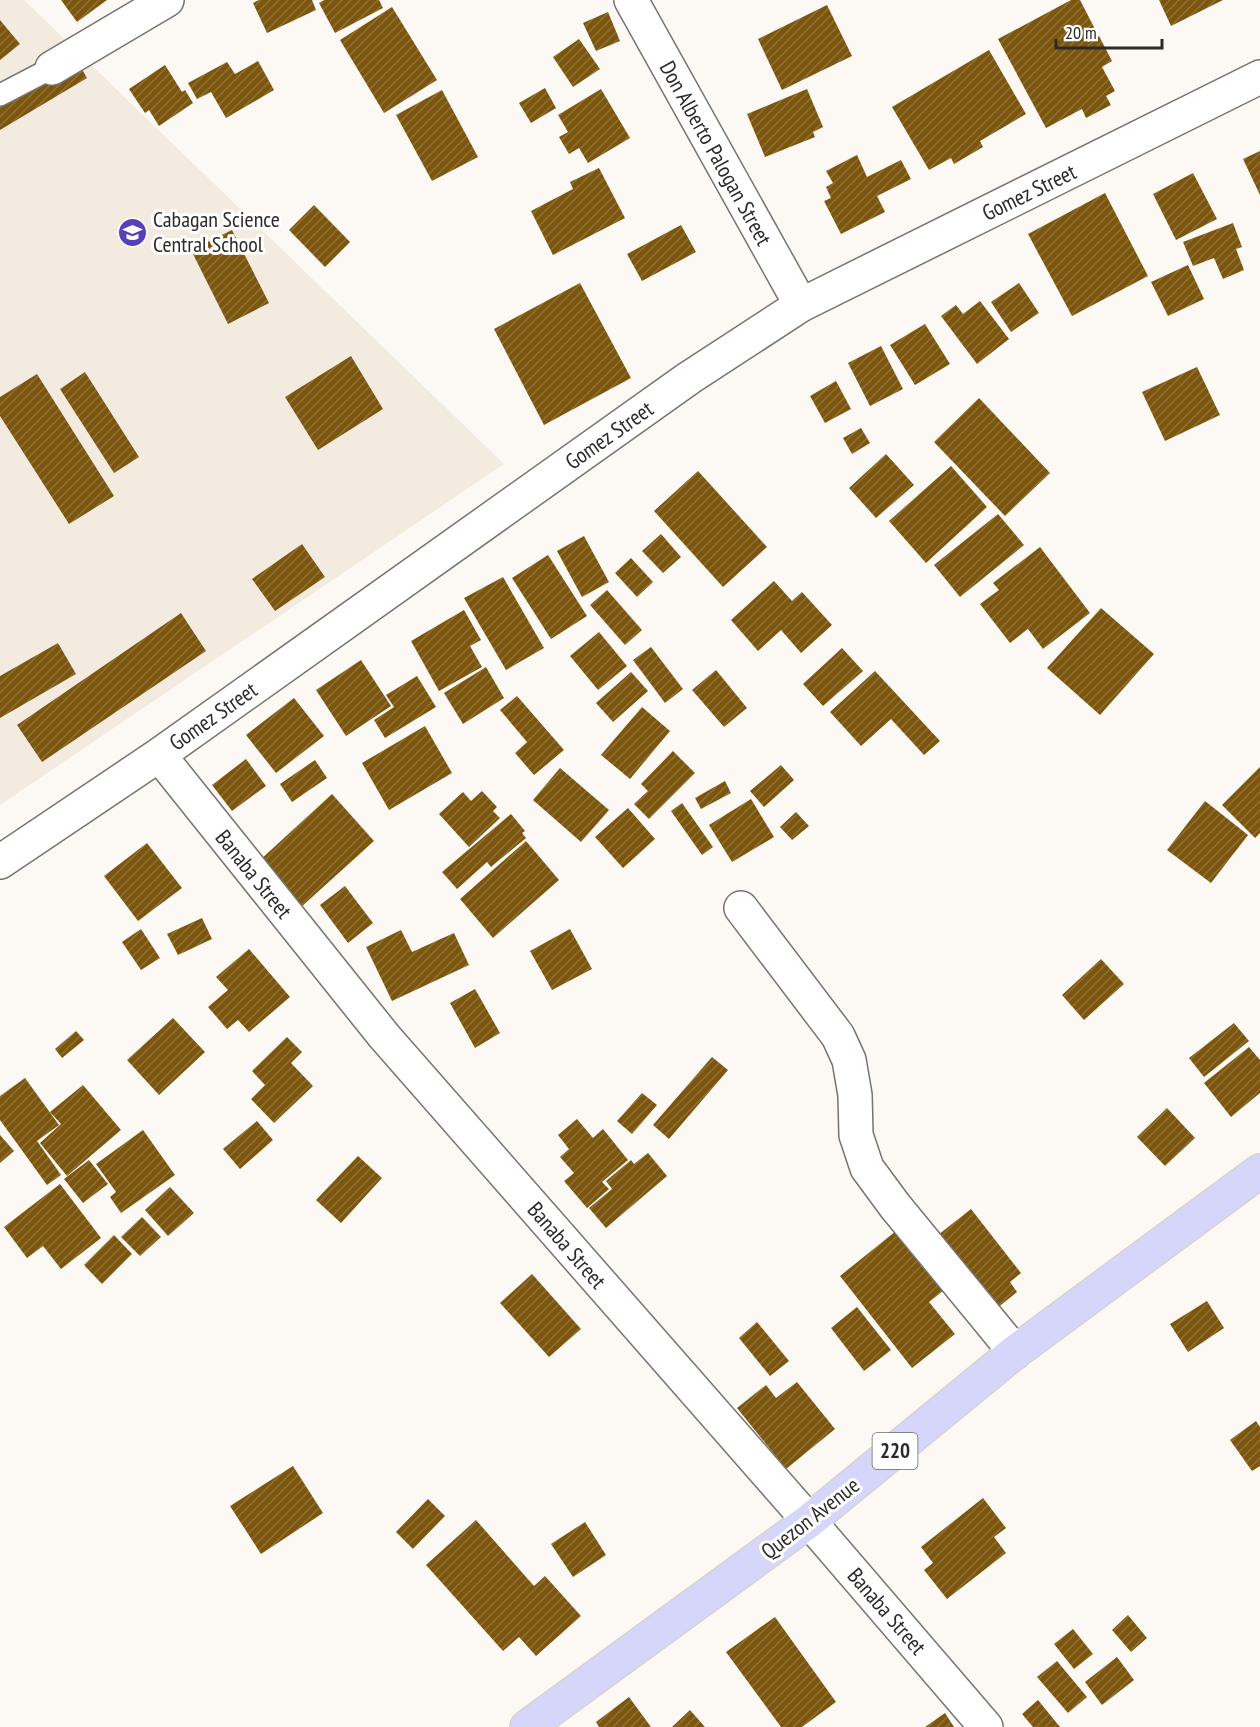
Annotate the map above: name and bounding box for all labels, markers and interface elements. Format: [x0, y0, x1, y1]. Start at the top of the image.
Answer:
scale bar [1056, 12, 1162, 50]
text: 20 m [1065, 21, 1097, 44]
street label: Don Alberto Palogan Street [654, 56, 778, 250]
street label: Gomez Street [977, 157, 1081, 227]
place label: Cabagan Science Central School [153, 205, 280, 258]
school or university icon: Cabagan Science Central School [116, 216, 148, 248]
street label: Gomez Street [560, 395, 658, 475]
street label: Gomez Street [164, 676, 262, 756]
street label: Banaba Street [210, 824, 298, 924]
street label: Banaba Street [522, 1196, 612, 1294]
road number: 220 [872, 1433, 918, 1469]
street label: Quezon Avenue [755, 1471, 865, 1565]
street label: Banaba Street [842, 1562, 932, 1660]

